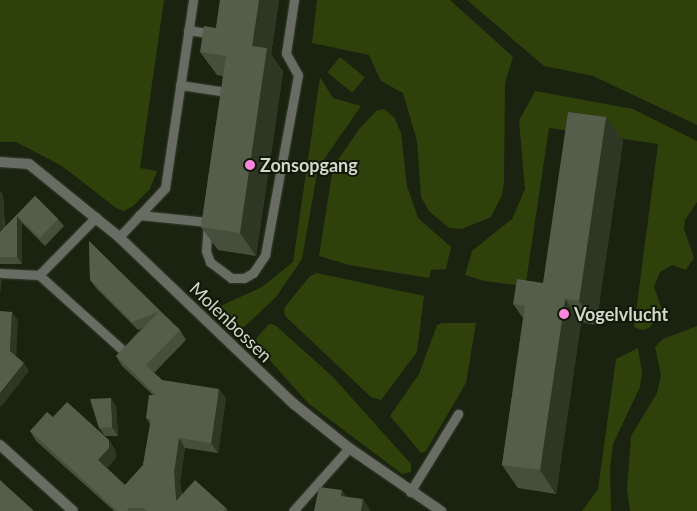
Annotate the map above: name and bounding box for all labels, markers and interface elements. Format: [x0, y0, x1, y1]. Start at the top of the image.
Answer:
place label: Zonsopgang [260, 154, 358, 176]
marker: Zonsopgang [244, 159, 256, 171]
street label: Molenbossen [185, 277, 277, 367]
place label: Vogelvlucht [574, 303, 668, 325]
marker: Vogelvlucht [558, 308, 570, 320]

